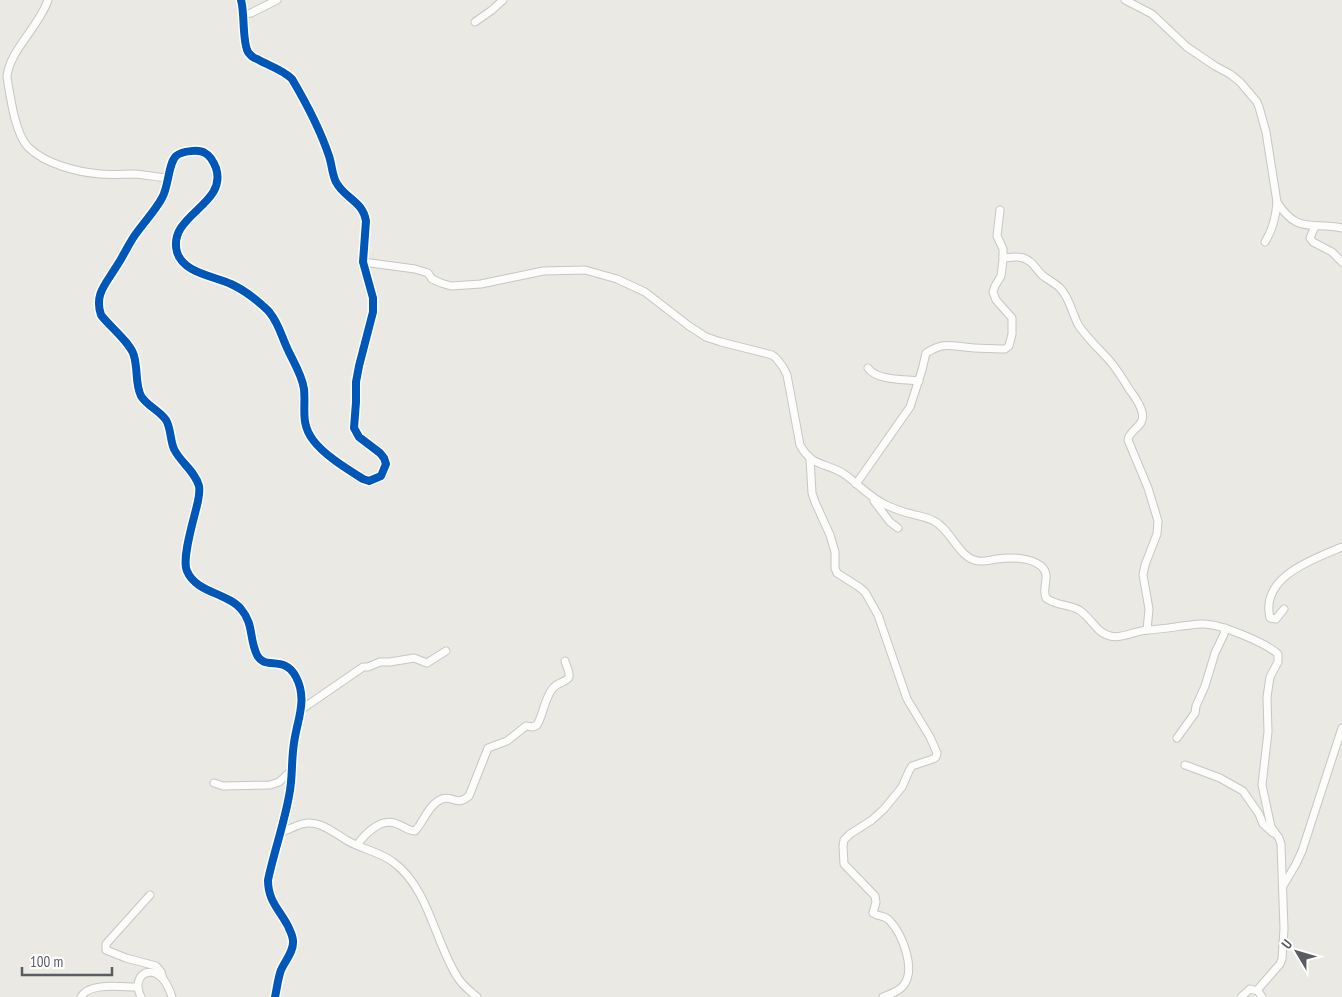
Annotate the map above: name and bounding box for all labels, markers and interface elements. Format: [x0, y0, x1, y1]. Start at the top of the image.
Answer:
north arrow [1272, 927, 1322, 977]
text: U [1277, 936, 1296, 952]
scale bar [22, 944, 112, 976]
text: 100 m [30, 952, 63, 971]

